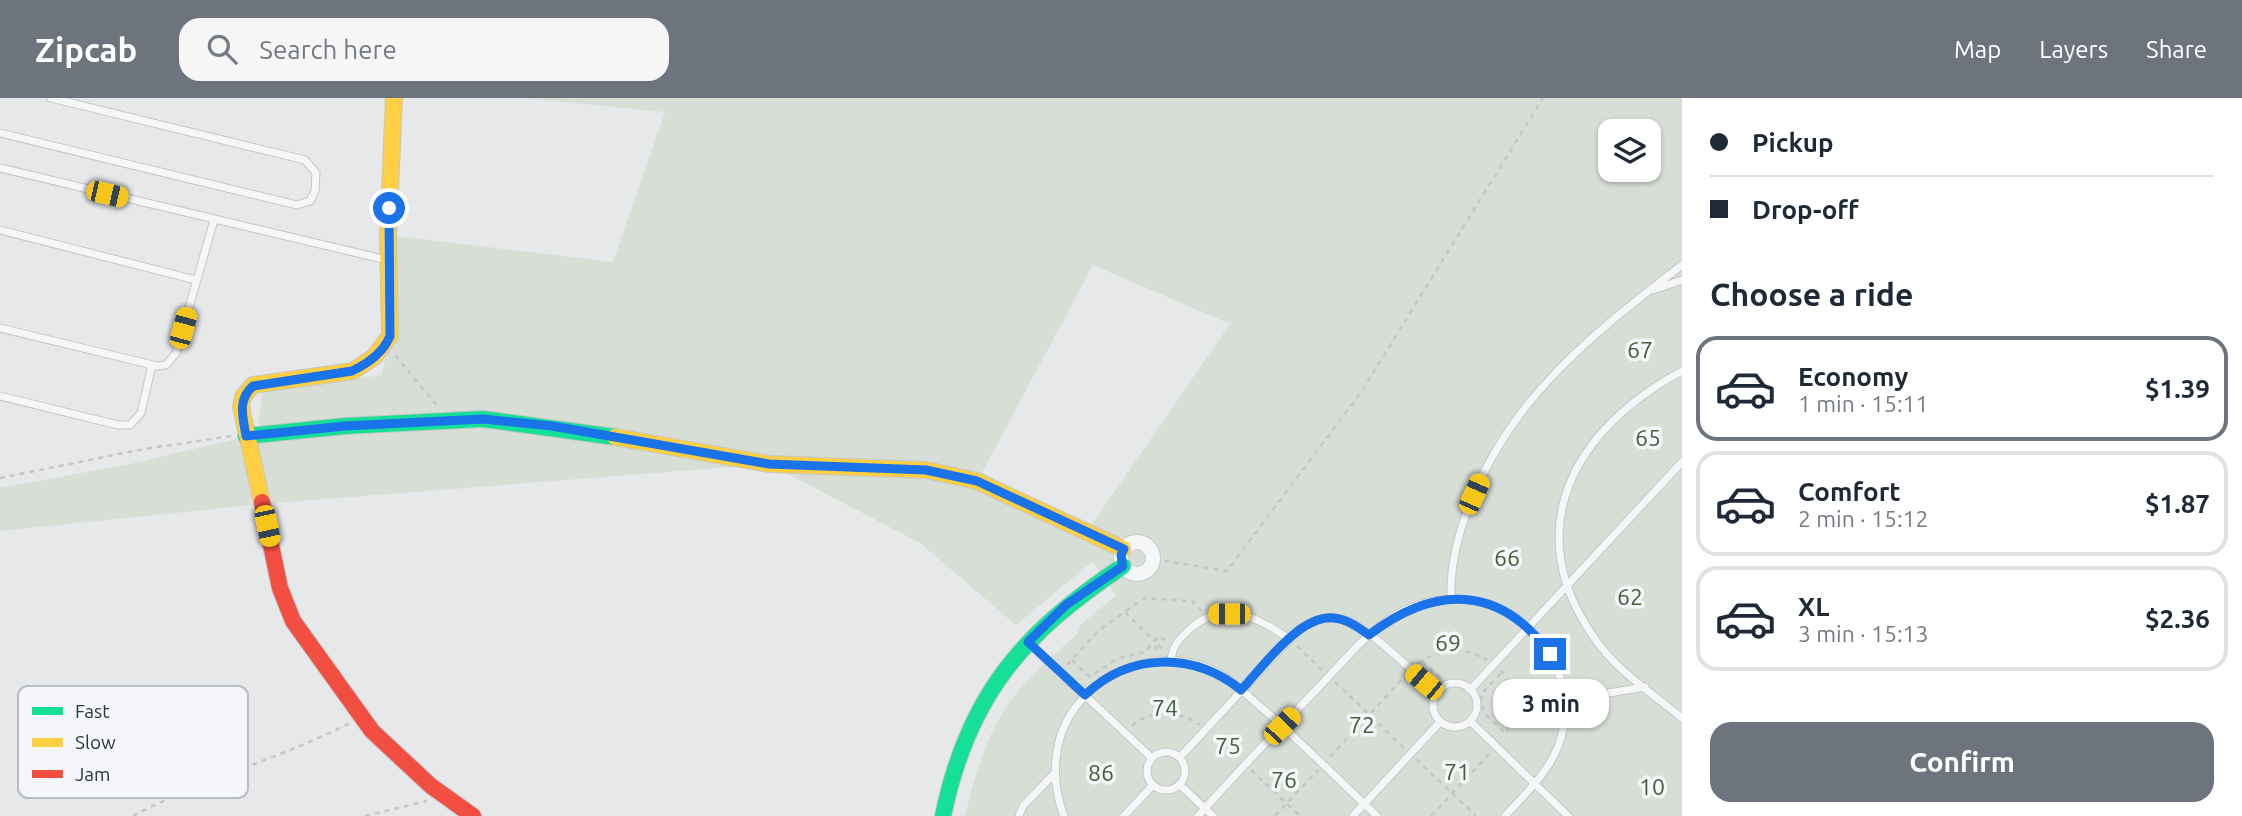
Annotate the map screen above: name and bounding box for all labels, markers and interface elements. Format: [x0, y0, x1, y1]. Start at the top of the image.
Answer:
search box [179, 18, 669, 81]
icon: search [203, 30, 241, 68]
text: Zipcab [35, 31, 137, 68]
text: Search here [259, 35, 397, 64]
text: Map [1954, 36, 2001, 63]
text: Layers [2039, 36, 2108, 63]
text: Share [2146, 36, 2207, 63]
map controls [1598, 119, 1661, 182]
button: layers [1598, 119, 1661, 182]
text: Pickup [1752, 128, 1834, 157]
car [85, 179, 130, 209]
route start [373, 192, 405, 224]
text: Drop-off [1752, 195, 1859, 224]
text: Choose a ride [1710, 276, 1913, 312]
car [168, 305, 199, 351]
park label: 67 [1627, 337, 1653, 362]
icon: car [1714, 357, 1777, 420]
text: Economy [1798, 362, 1908, 391]
text: $1.39 [2145, 374, 2210, 403]
text: 1 min · 15:11 [1798, 391, 1929, 416]
park label: 65 [1635, 425, 1661, 450]
car [1456, 471, 1493, 517]
icon: car [1714, 472, 1777, 535]
text: Comfort [1798, 477, 1901, 506]
text: $1.87 [2145, 489, 2210, 518]
car [253, 503, 282, 549]
text: 2 min · 15:12 [1798, 506, 1929, 531]
park label: 66 [1494, 545, 1520, 570]
park label: 62 [1617, 584, 1643, 609]
icon: car [1714, 587, 1777, 650]
text: XL [1798, 592, 1829, 621]
car [1209, 604, 1251, 625]
text: $2.36 [2145, 604, 2210, 633]
text: 3 min · 15:13 [1798, 621, 1929, 646]
park label: 69 [1435, 630, 1461, 655]
route end [1534, 638, 1566, 670]
car [1402, 660, 1447, 704]
callout: 3 min [1492, 678, 1608, 728]
legend [18, 686, 248, 798]
text: 3 min [1522, 691, 1580, 716]
park label: 74 [1152, 695, 1178, 720]
text: Fast [75, 700, 110, 722]
car [1260, 704, 1305, 748]
park label: 72 [1349, 712, 1375, 737]
button: Confirm [1710, 722, 2214, 802]
text: Slow [75, 731, 116, 753]
park label: 75 [1215, 733, 1241, 758]
park label: 71 [1444, 759, 1470, 784]
park label: 86 [1088, 760, 1114, 785]
text: Jam [75, 763, 111, 785]
park label: 76 [1271, 767, 1297, 792]
park label: 10 [1639, 774, 1665, 799]

